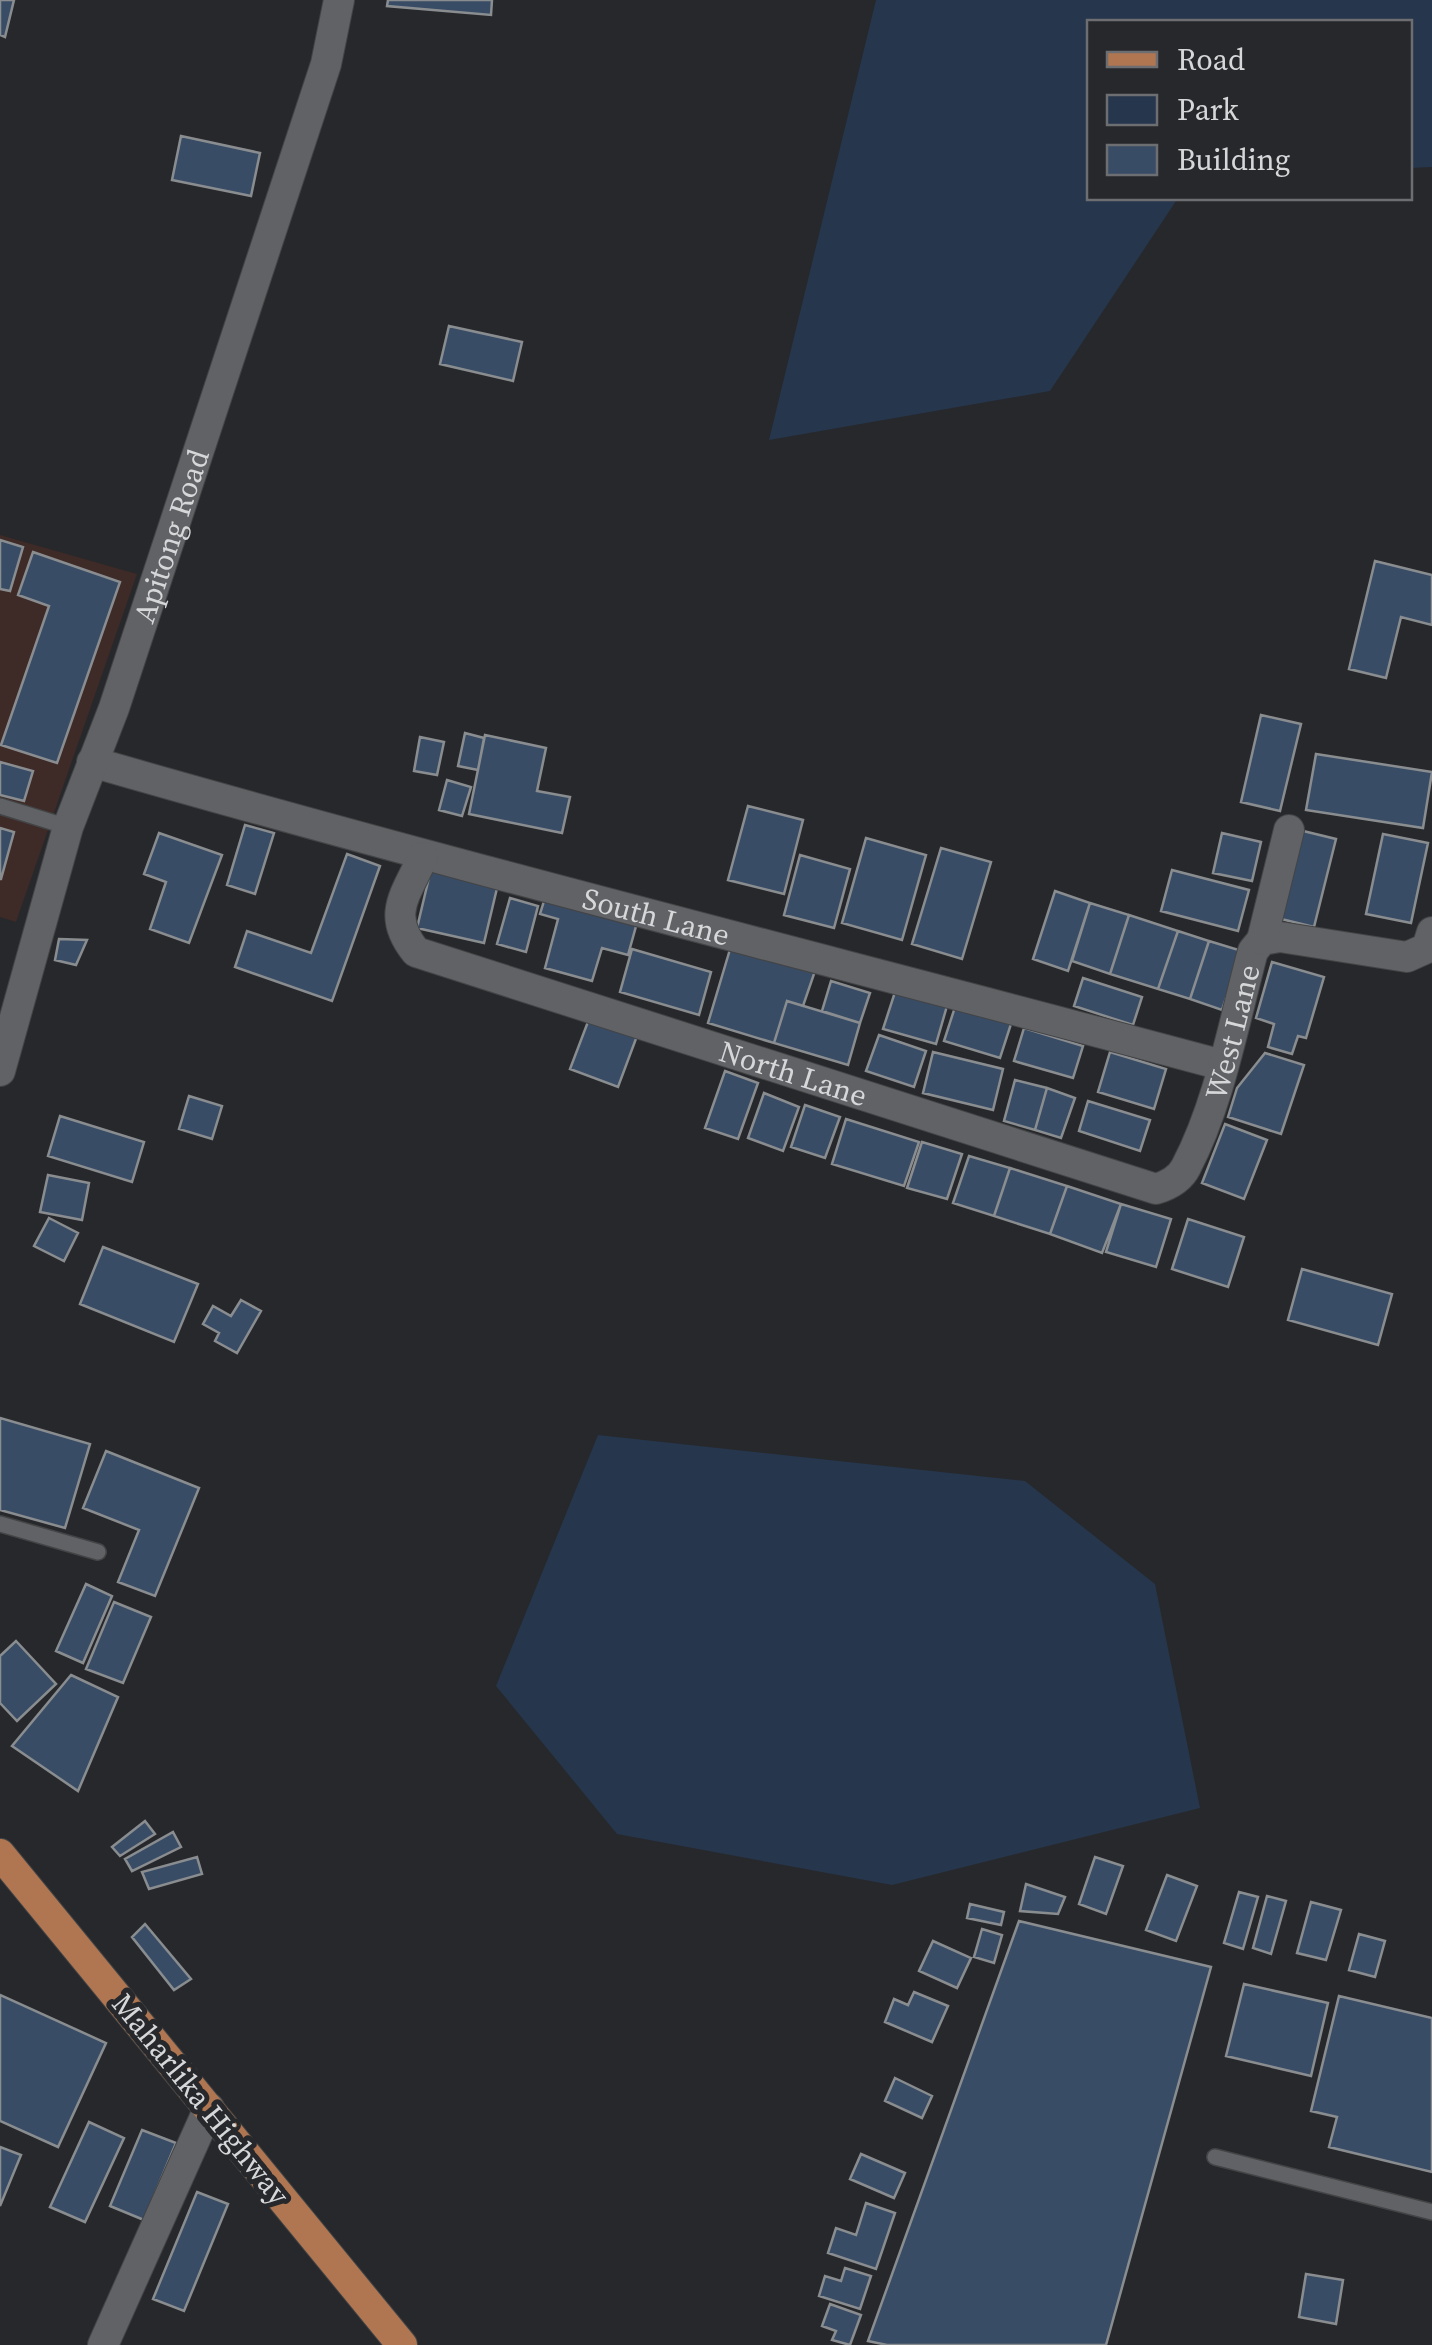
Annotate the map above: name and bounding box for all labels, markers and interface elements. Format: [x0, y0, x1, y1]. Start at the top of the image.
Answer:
legend [1087, 20, 1412, 200]
text: Road [1177, 39, 1245, 80]
text: Park [1177, 89, 1239, 130]
text: Building [1177, 139, 1290, 180]
street label: Apitong Road [123, 444, 218, 628]
street label: South Lane [578, 877, 734, 955]
street label: West Lane [1194, 960, 1269, 1105]
street label: North Lane [714, 1030, 872, 1116]
street label: Maharlika Highway [103, 1984, 300, 2214]

